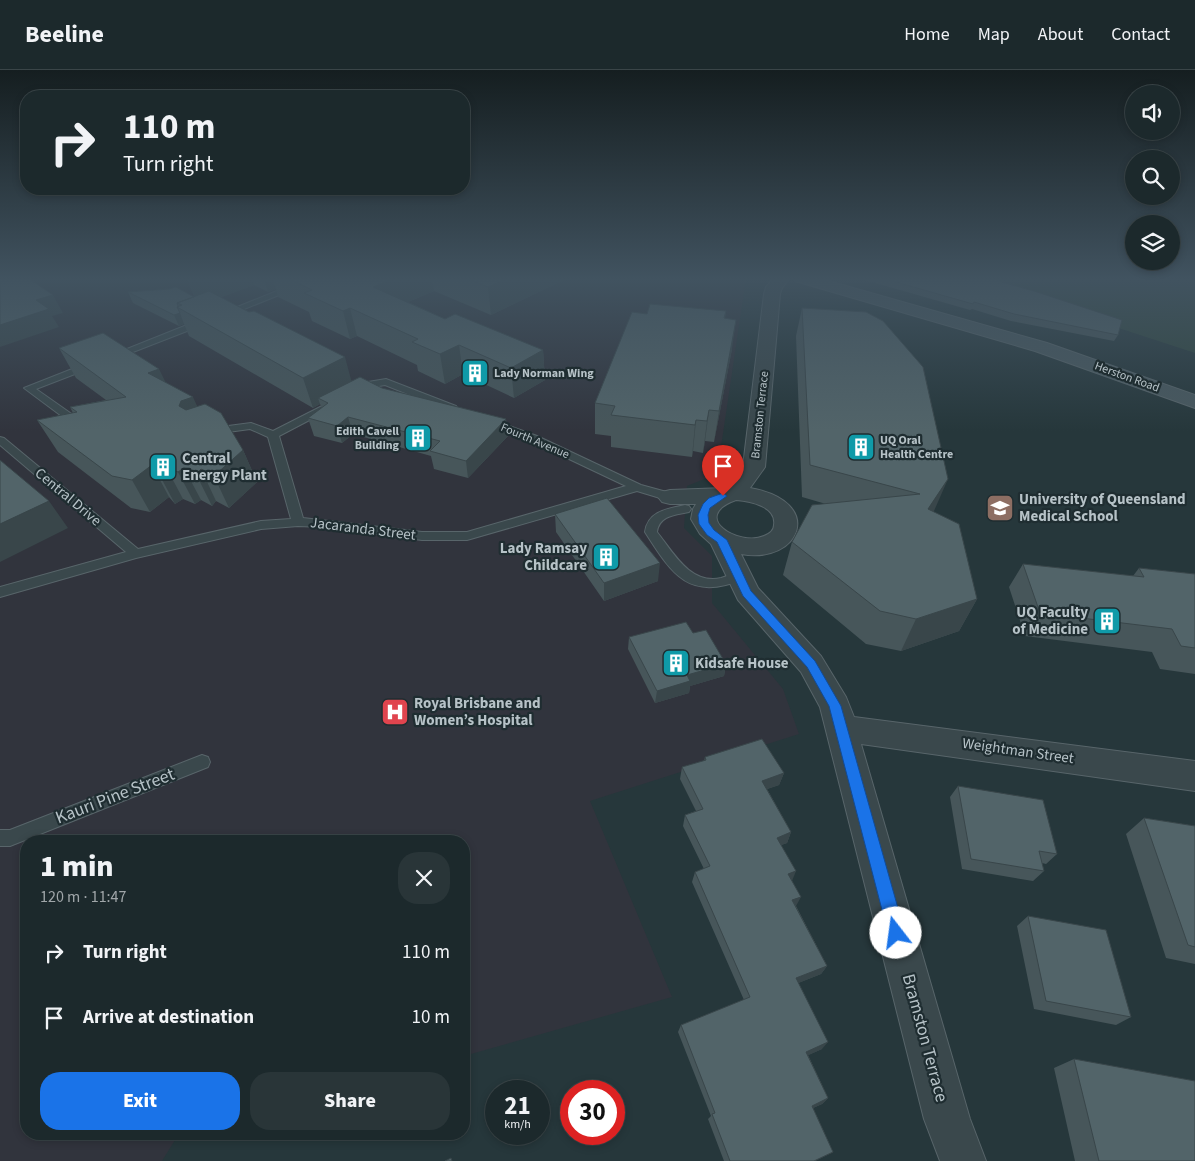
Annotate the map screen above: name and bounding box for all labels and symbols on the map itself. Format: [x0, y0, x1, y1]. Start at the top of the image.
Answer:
street label: Herston Road [1092, 357, 1162, 397]
building icon: Lady Norman Wing [460, 358, 490, 388]
place label: Lady Norman Wing [494, 365, 594, 382]
street label: Bramston Terrace [747, 370, 773, 460]
street label: Fourth Avenue [498, 419, 572, 463]
place label: Edith Cavell Building [336, 423, 400, 454]
building icon: Edith Cavell Building [403, 423, 433, 453]
building icon: UQ Oral Health Centre [846, 432, 876, 462]
place label: UQ Oral Health Centre [880, 432, 953, 463]
pin [702, 445, 744, 496]
place label: Central Energy Plant [182, 448, 267, 486]
building icon: Central Energy Plant [148, 452, 178, 482]
street label: Central Drive [30, 463, 106, 531]
place label: University of Queensland Medical School [1019, 489, 1186, 527]
school or university icon: University of Queensland Medical School [985, 493, 1015, 523]
street label: Jacaranda Street [309, 512, 417, 546]
place label: Lady Ramsay Childcare [500, 538, 587, 576]
building icon: Lady Ramsay Childcare [591, 542, 621, 572]
place label: UQ Faculty of Medicine [1012, 602, 1088, 640]
building icon: UQ Faculty of Medicine [1092, 606, 1122, 636]
building icon: Kidsafe House [661, 648, 691, 678]
place label: Kidsafe House [695, 653, 789, 674]
place label: Royal Brisbane and Women’s Hospital [414, 693, 541, 731]
hospital icon: Royal Brisbane and Women’s Hospital [380, 697, 410, 727]
street label: Weightman Street [961, 733, 1075, 769]
street label: Kauri Pine Street [52, 762, 178, 830]
position arrow [869, 906, 921, 958]
street label: Bramston Terrace [896, 971, 954, 1105]
speed limit sign: 30 [560, 1080, 625, 1145]

